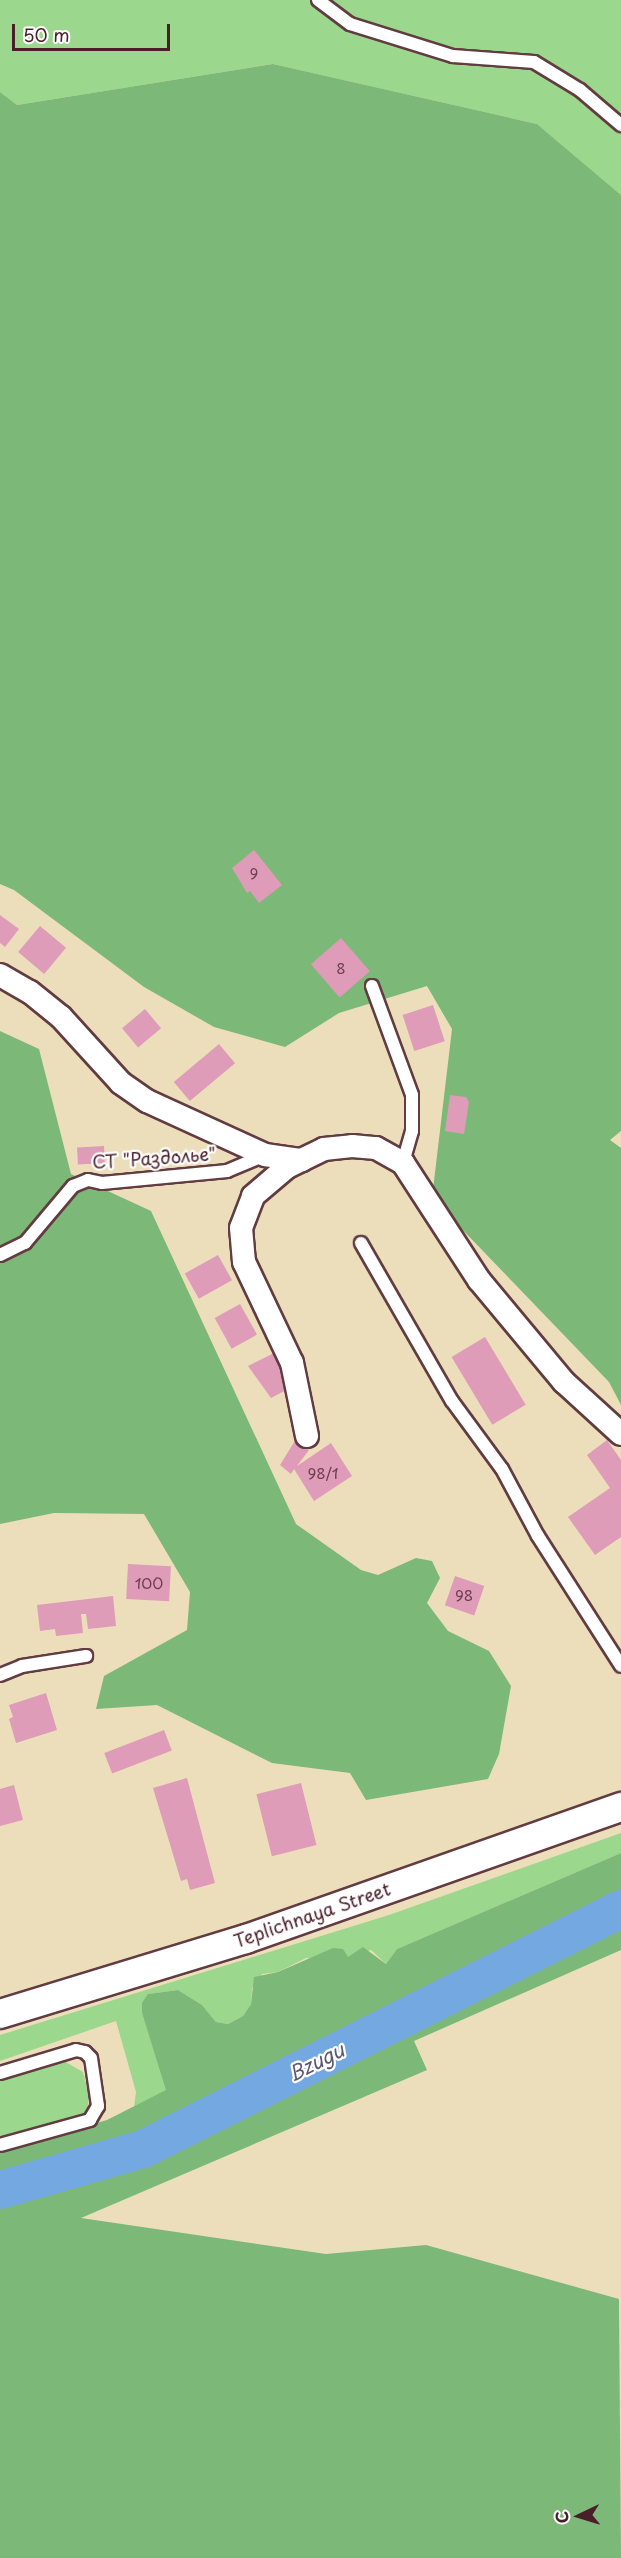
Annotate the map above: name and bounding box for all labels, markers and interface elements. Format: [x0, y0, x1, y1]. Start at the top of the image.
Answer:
scale bar [15, 12, 172, 50]
text: 50 m [23, 21, 70, 48]
house number: 9 [250, 864, 258, 882]
house number: 8 [336, 959, 346, 977]
street label: СТ "Раздолье" [91, 1143, 217, 1173]
house number: 98/1 [307, 1464, 339, 1482]
house number: 100 [135, 1574, 163, 1592]
house number: 98 [455, 1586, 473, 1604]
street label: Teplichnaya Street [231, 1878, 393, 1952]
water label: Bzugu [284, 2038, 348, 2086]
north arrow [549, 2486, 609, 2546]
text: С [549, 2510, 573, 2524]

